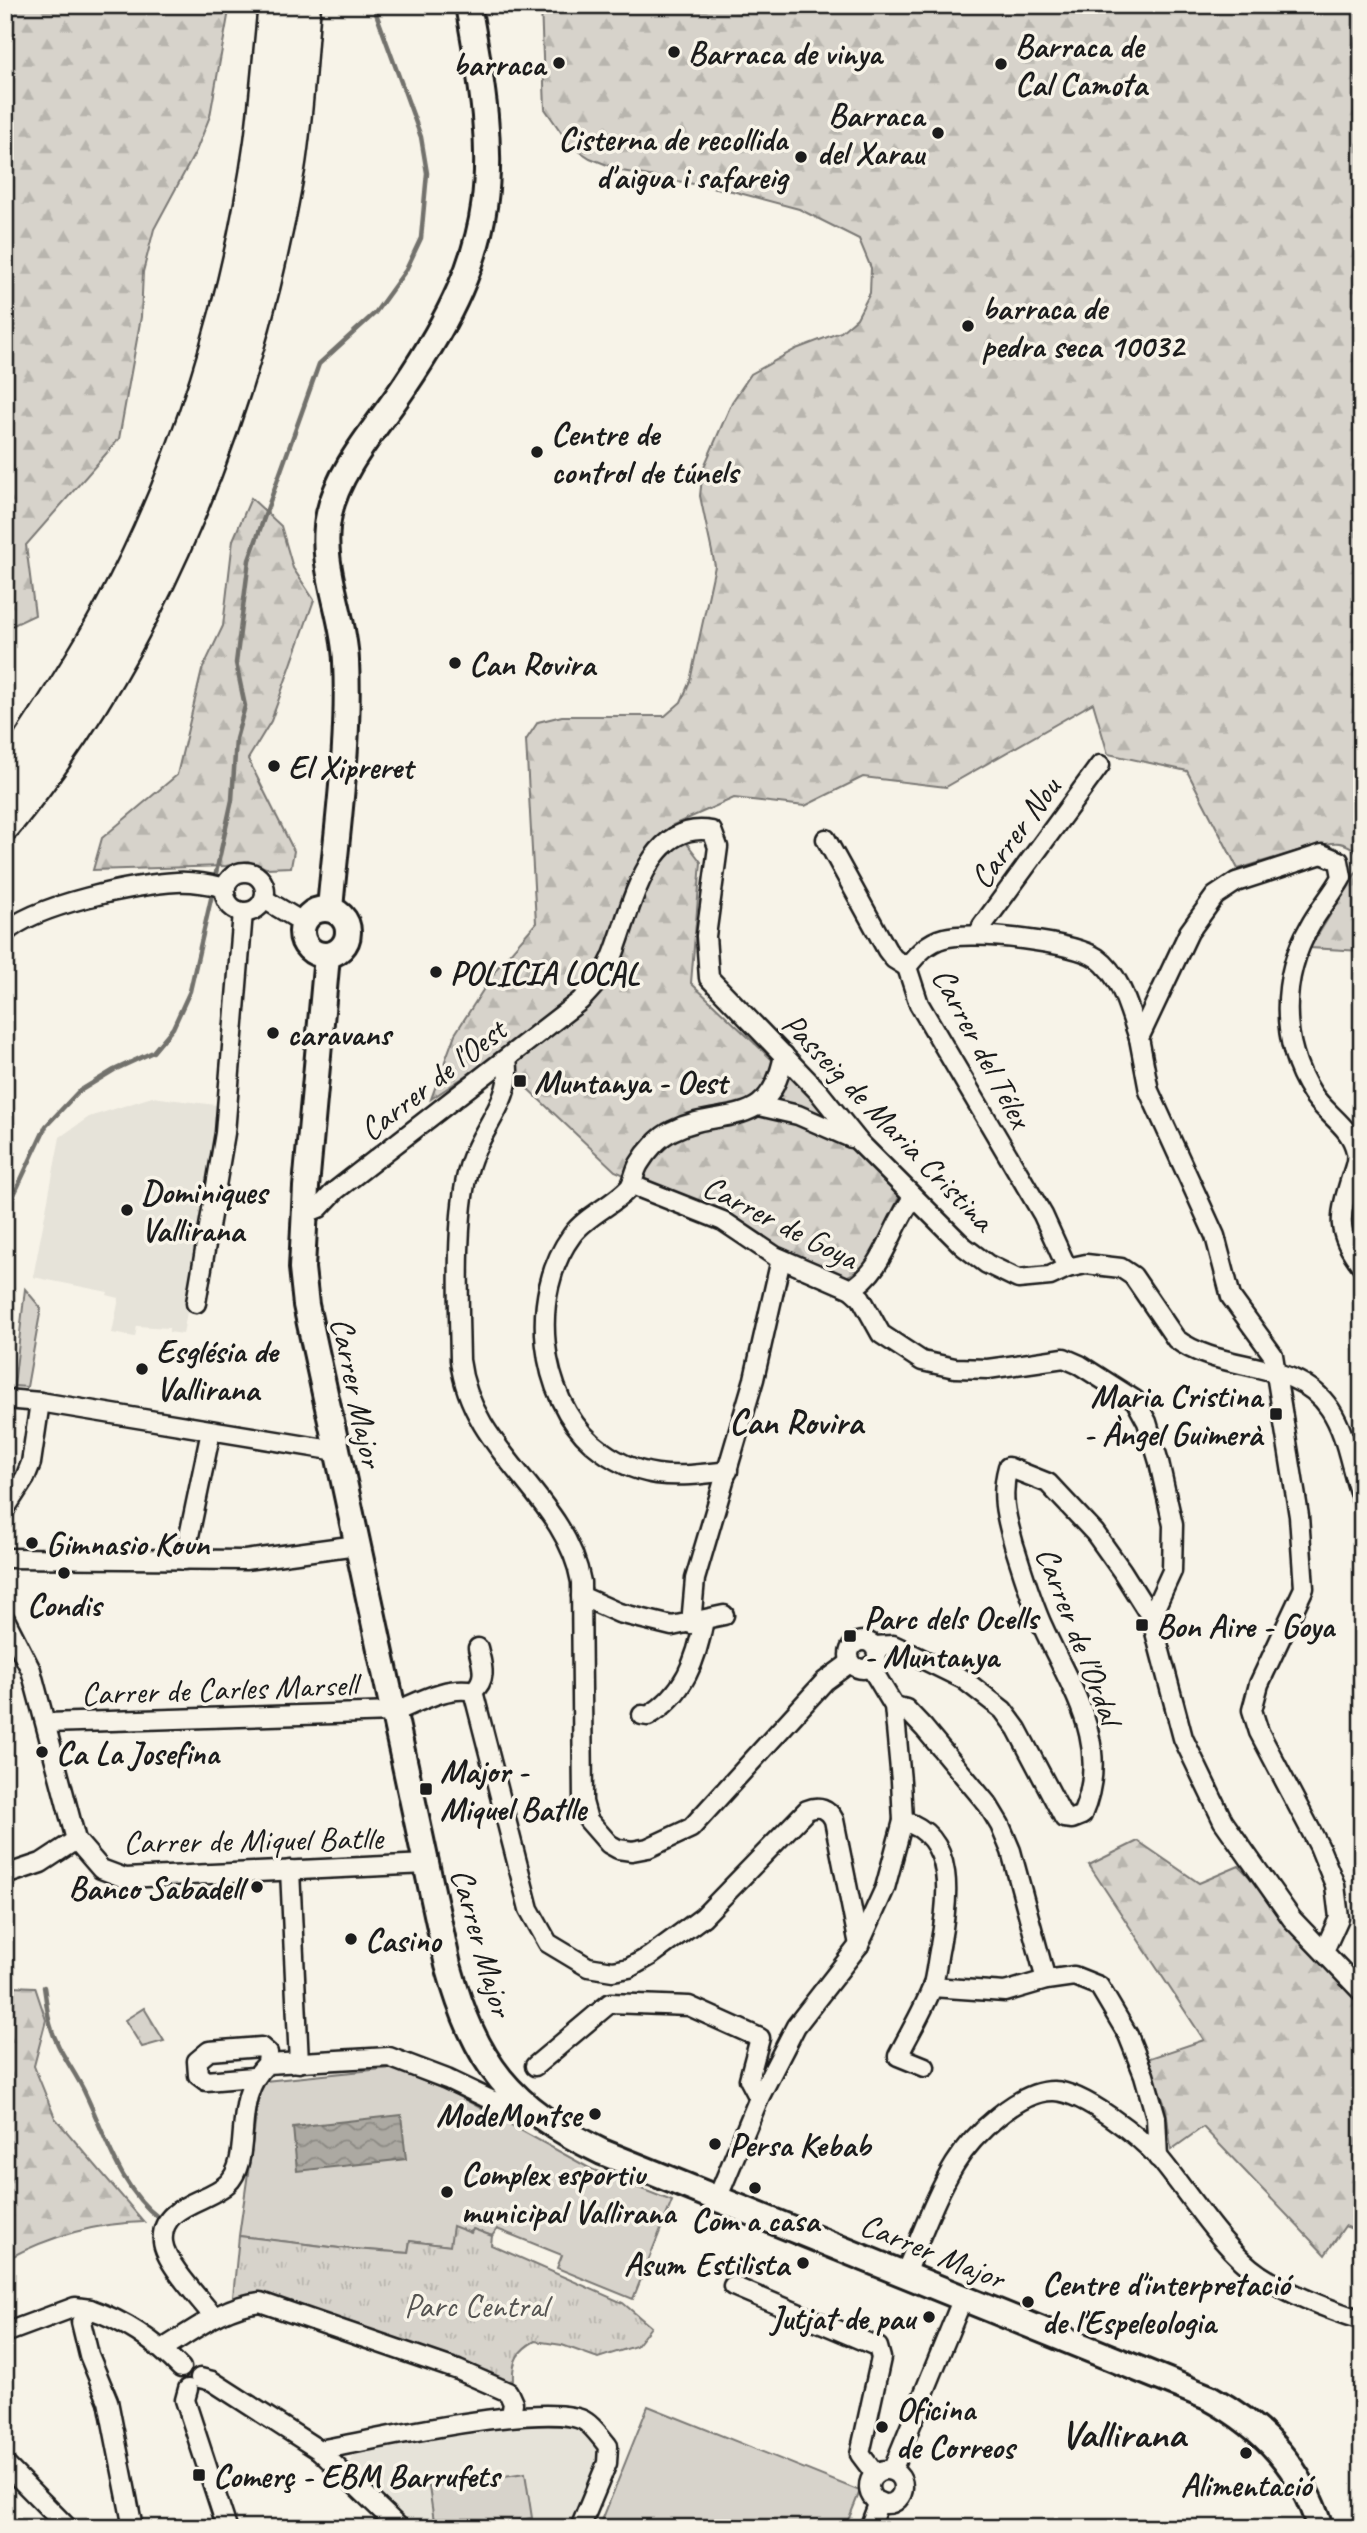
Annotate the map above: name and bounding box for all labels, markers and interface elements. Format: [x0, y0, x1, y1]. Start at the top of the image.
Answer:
place label: Barraca de Cal Camota [1015, 25, 1149, 105]
place label: Barraca de vinya [688, 32, 885, 74]
place label: barraca [453, 43, 548, 85]
marker: Barraca de vinya [666, 44, 682, 60]
marker: barraca [551, 55, 567, 71]
marker: Barraca de Cal Camota [993, 56, 1009, 72]
place label: Barraca del Xarau [817, 94, 927, 174]
place label: Cisterna de recollida d'aigua i safareig [558, 118, 790, 198]
marker: Barraca del Xarau [930, 125, 946, 141]
marker: Cisterna de recollida d'aigua i safareig [793, 149, 809, 165]
place label: barraca de pedra seca 10032 [982, 287, 1187, 367]
marker: barraca de pedra seca 10032 [960, 318, 976, 334]
place label: Centre de control de túnels [551, 413, 741, 493]
marker: Centre de control de túnels [529, 444, 545, 460]
place label: Can Rovira [469, 643, 597, 685]
marker: Can Rovira [447, 655, 463, 671]
place label: El Xipreret [288, 746, 417, 788]
marker: El Xipreret [266, 758, 282, 774]
street label: Carrer Nou [960, 767, 1070, 897]
place label: POLICIA LOCAL [450, 952, 641, 994]
street label: Carrer del Télex [922, 960, 1043, 1137]
marker: POLICIA LOCAL [428, 964, 444, 980]
street label: Passeig de Maria Cristina [773, 1003, 1005, 1242]
street label: Carrer de l'Oest [351, 1008, 517, 1150]
place label: caravans [287, 1013, 394, 1055]
marker: caravans [265, 1025, 281, 1041]
place label: Muntanya - Oest [534, 1061, 731, 1103]
marker: Muntanya - Oest [512, 1073, 528, 1089]
street label: Carrer de Goya [696, 1165, 867, 1280]
place label: Dominiques Vallirana [141, 1171, 270, 1251]
marker: Dominiques Vallirana [119, 1202, 135, 1218]
street label: Carrer Major [321, 1314, 394, 1473]
place label: Església de Vallirana [156, 1330, 281, 1410]
marker: Església de Vallirana [134, 1361, 150, 1377]
place label: Maria Cristina - Àngel Guimerà [1084, 1375, 1265, 1455]
district label: Can Rovira [729, 1400, 866, 1445]
marker: Maria Cristina - Àngel Guimerà [1268, 1406, 1284, 1422]
place label: Gimnasio Koun [46, 1523, 210, 1565]
marker: Gimnasio Koun [24, 1535, 40, 1551]
street label: Carrer de l'Ordal [1026, 1541, 1134, 1735]
marker: Condis [56, 1565, 72, 1581]
place label: Condis [27, 1584, 105, 1626]
place label: Parc dels Ocells - Muntanya [864, 1597, 1041, 1677]
place label: Bon Aire - Goya [1156, 1605, 1336, 1647]
marker: Bon Aire - Goya [1134, 1617, 1150, 1633]
marker: Parc dels Ocells - Muntanya [842, 1628, 858, 1644]
street label: Carrer de Carles Marsell [80, 1663, 363, 1715]
place label: Ca La Josefina [56, 1732, 221, 1774]
marker: Ca La Josefina [34, 1744, 50, 1760]
place label: Major - Miquel Batlle [440, 1750, 589, 1830]
marker: Major - Miquel Batlle [418, 1781, 434, 1797]
street label: Carrer de Miquel Batlle [123, 1817, 385, 1863]
street label: Carrer Major [441, 1863, 524, 2023]
place label: Banco Sabadell [68, 1867, 249, 1909]
marker: Banco Sabadell [249, 1879, 265, 1895]
place label: Casino [365, 1919, 443, 1961]
marker: Casino [343, 1931, 359, 1947]
place label: ModeMontse [436, 2094, 584, 2136]
marker: ModeMontse [587, 2106, 603, 2122]
place label: Persa Kebab [729, 2124, 873, 2166]
marker: Persa Kebab [707, 2136, 723, 2152]
place label: Complex esportiu municipal Vallirana [461, 2153, 678, 2233]
marker: Com a casa [747, 2180, 763, 2196]
marker: Complex esportiu municipal Vallirana [439, 2184, 455, 2200]
place label: Com a casa [691, 2199, 821, 2241]
street label: Carrer Major [854, 2203, 1013, 2300]
place label: Asum Estilista [624, 2243, 791, 2285]
marker: Asum Estilista [795, 2255, 811, 2271]
place label: Centre d'interpretació de l'Espeleologia [1042, 2263, 1294, 2343]
park label: Parc Central [404, 2285, 553, 2327]
marker: Centre d'interpretació de l'Espeleologia [1020, 2294, 1036, 2310]
place label: Jutjat de pau [769, 2297, 918, 2339]
marker: Jutjat de pau [921, 2309, 937, 2325]
place label: Oficina de Correos [896, 2388, 1018, 2468]
district label: Vallirana [1061, 2409, 1189, 2459]
marker: Oficina de Correos [874, 2419, 890, 2435]
marker: Alimentació [1238, 2445, 1254, 2461]
place label: Comerç - EBM Barrufets [213, 2455, 502, 2497]
place label: Alimentació [1181, 2464, 1316, 2506]
marker: Comerç - EBM Barrufets [191, 2467, 207, 2483]

